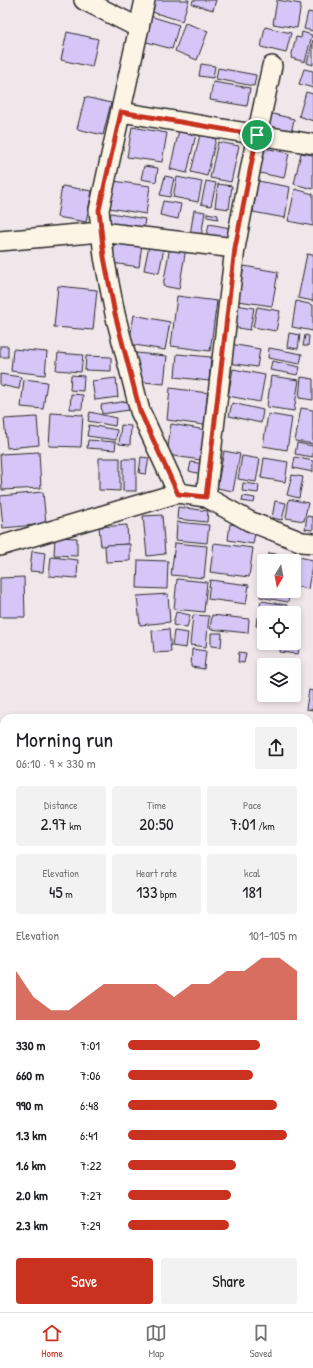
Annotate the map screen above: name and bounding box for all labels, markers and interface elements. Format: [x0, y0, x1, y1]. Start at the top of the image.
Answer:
pin [240, 118, 274, 152]
icon: arrive [246, 124, 268, 146]
north arrow [257, 554, 301, 598]
map controls [257, 554, 301, 702]
button: locate [257, 606, 301, 650]
button: layers [257, 658, 301, 702]
text: Morning run [16, 724, 113, 754]
button: share [255, 727, 297, 769]
text: 06:10 · 9 × 330 m [16, 754, 96, 772]
text: Distance [44, 798, 78, 812]
text: Time [147, 798, 166, 812]
text: Pace [243, 798, 261, 812]
text: 2.97 [40, 812, 67, 835]
text: 20:50 [139, 812, 174, 835]
text: 7:01 [229, 812, 256, 835]
text: km [67, 819, 81, 833]
text: /km [256, 819, 275, 833]
text: Elevation [43, 866, 79, 880]
text: Heart rate [136, 866, 177, 880]
text: kcal [244, 866, 260, 880]
text: 45 [49, 880, 63, 903]
text: 133 [136, 880, 158, 903]
text: 181 [242, 880, 262, 903]
text: m [63, 887, 73, 901]
text: bpm [158, 887, 177, 901]
text: Elevation [16, 926, 59, 944]
text: 101–105 m [248, 926, 297, 944]
text: 330 m [16, 1036, 45, 1054]
text: 7:01 [80, 1036, 100, 1054]
text: 660 m [16, 1066, 44, 1084]
text: 7:06 [80, 1066, 100, 1084]
text: 990 m [16, 1096, 43, 1114]
text: 6:48 [80, 1096, 99, 1114]
text: 1.3 km [16, 1126, 47, 1144]
text: 6:41 [80, 1126, 98, 1144]
text: 1.6 km [16, 1156, 46, 1174]
text: 7:22 [80, 1156, 102, 1174]
text: 2.0 km [16, 1186, 48, 1204]
text: 7:27 [80, 1186, 102, 1204]
text: 2.3 km [16, 1216, 48, 1234]
text: 7:29 [80, 1216, 100, 1234]
button: Save [16, 1258, 153, 1304]
button: Share [161, 1258, 297, 1304]
tab: Home [41, 1322, 63, 1360]
tab: Map [145, 1322, 167, 1360]
tab: Saved [249, 1322, 272, 1360]

